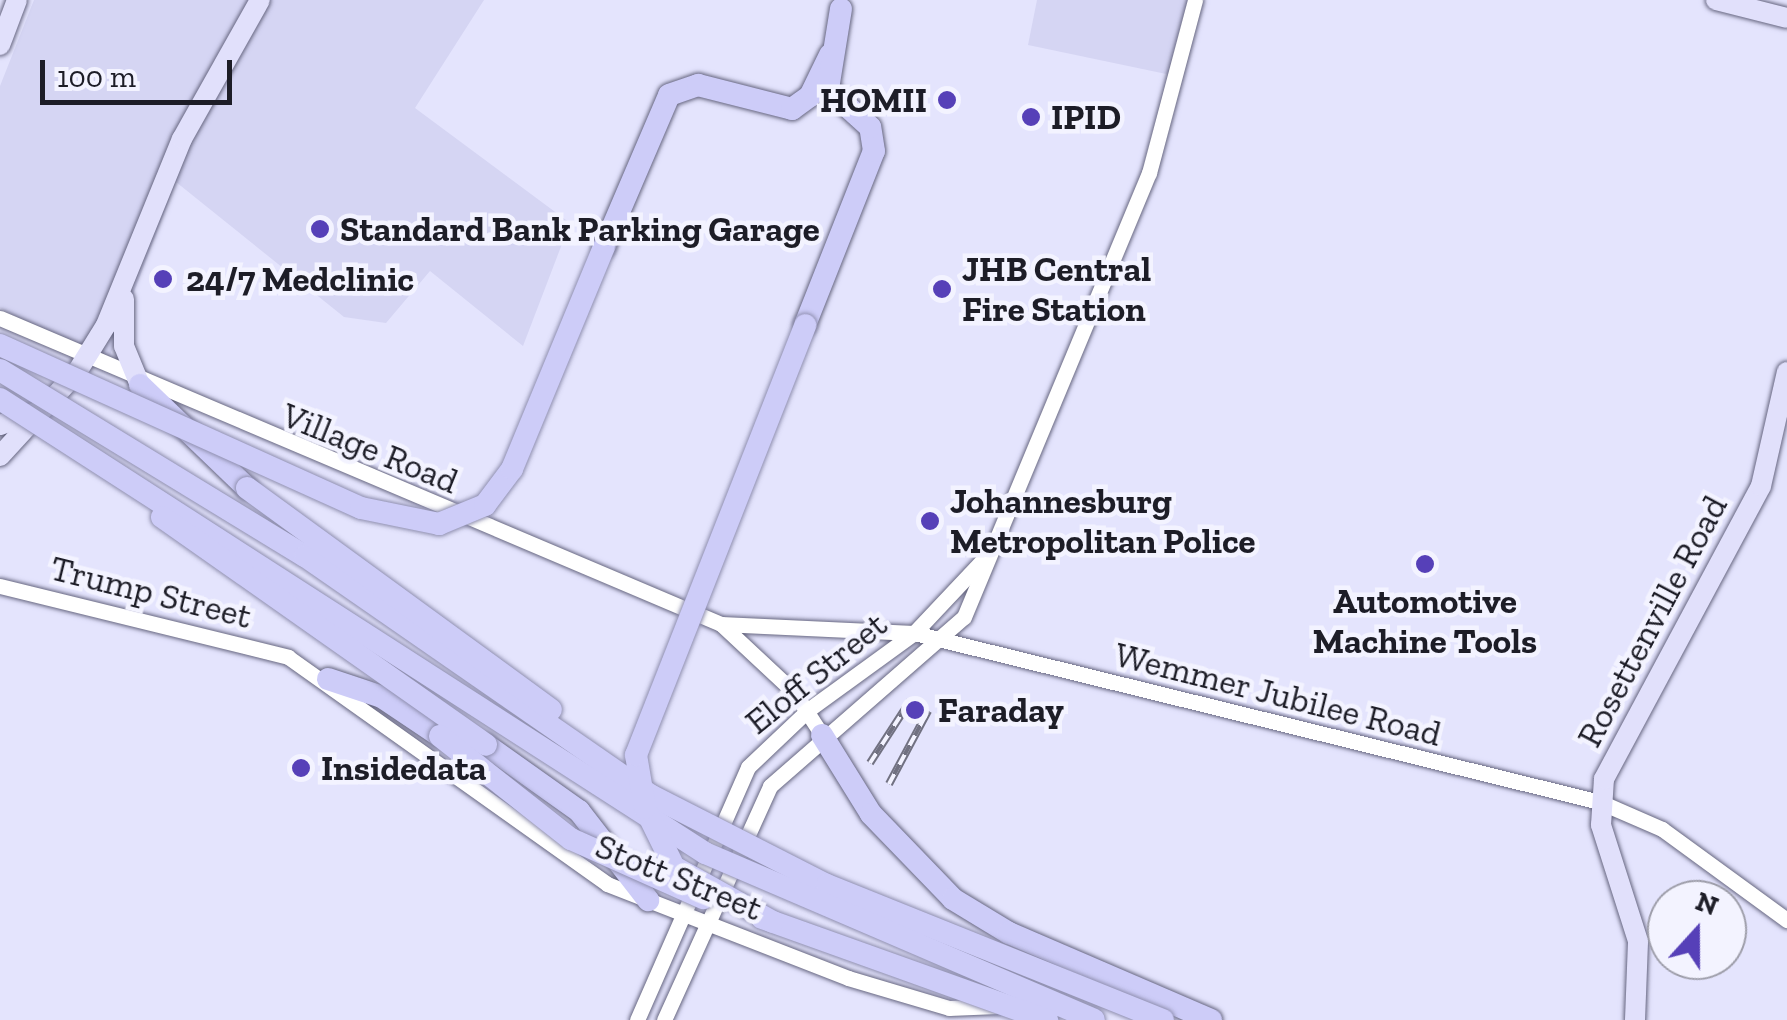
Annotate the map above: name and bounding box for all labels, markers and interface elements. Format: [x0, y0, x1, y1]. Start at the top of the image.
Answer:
scale bar [45, 40, 238, 102]
text: 100 m [57, 59, 136, 95]
place label: HOMII [820, 79, 927, 121]
marker: HOMII [936, 89, 958, 111]
place label: IPID [1051, 96, 1121, 138]
marker: IPID [1020, 106, 1042, 128]
place label: Standard Bank Parking Garage [340, 208, 820, 250]
marker: Standard Bank Parking Garage [309, 218, 331, 240]
place label: JHB Central Fire Station [962, 248, 1151, 330]
place label: 24/7 Medclinic [186, 258, 414, 300]
marker: 24/7 Medclinic [150, 266, 176, 292]
marker: JHB Central Fire Station [931, 278, 953, 300]
street label: Village Road [276, 394, 464, 502]
place label: Johannesburg Metropolitan Police [950, 480, 1256, 562]
street label: Rosettenville Road [1568, 488, 1736, 754]
marker: Johannesburg Metropolitan Police [919, 510, 941, 532]
street label: Trump Street [46, 547, 256, 637]
marker: Automotive Machine Tools [1414, 553, 1436, 575]
place label: Automotive Machine Tools [1313, 580, 1537, 662]
street label: Eloff Street [737, 603, 895, 743]
street label: Wemmer Jubilee Road [1110, 633, 1446, 755]
place label: Faraday [938, 689, 1064, 731]
marker: Faraday [902, 697, 928, 723]
place label: Insidedata [321, 747, 487, 789]
marker: Insidedata [290, 757, 312, 779]
street label: Stott Street [590, 825, 768, 929]
north arrow [1647, 880, 1747, 980]
text: N [1691, 884, 1723, 923]

